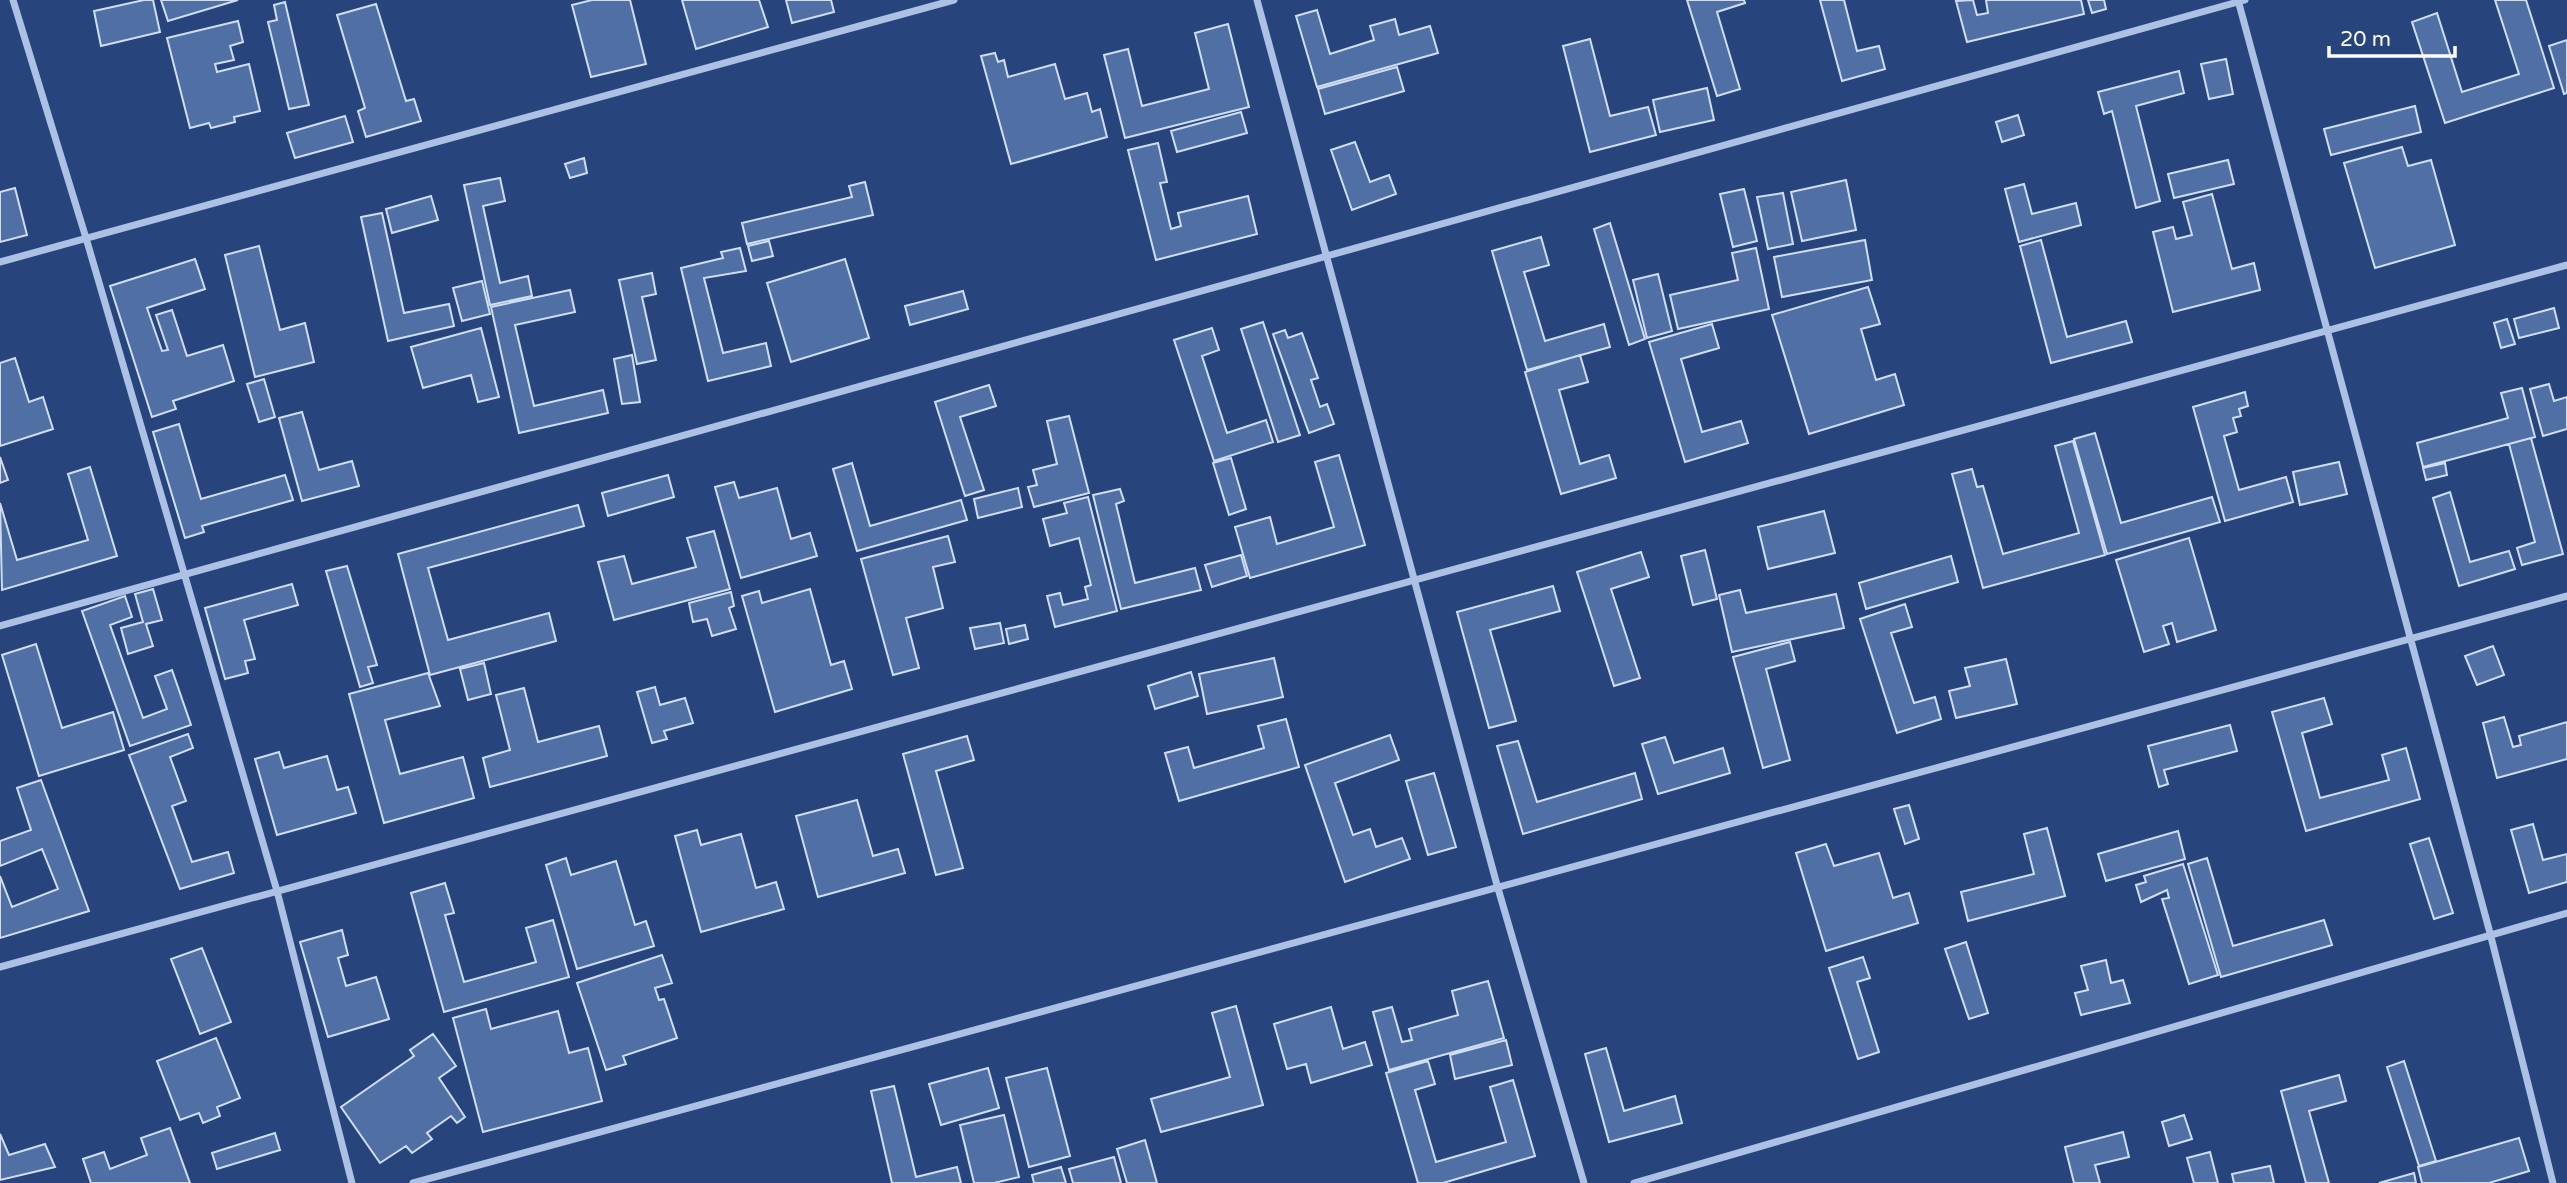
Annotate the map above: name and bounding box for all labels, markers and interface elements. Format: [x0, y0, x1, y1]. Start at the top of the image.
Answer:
scale bar [2329, 14, 2455, 58]
text: 20 m [2340, 27, 2391, 52]

